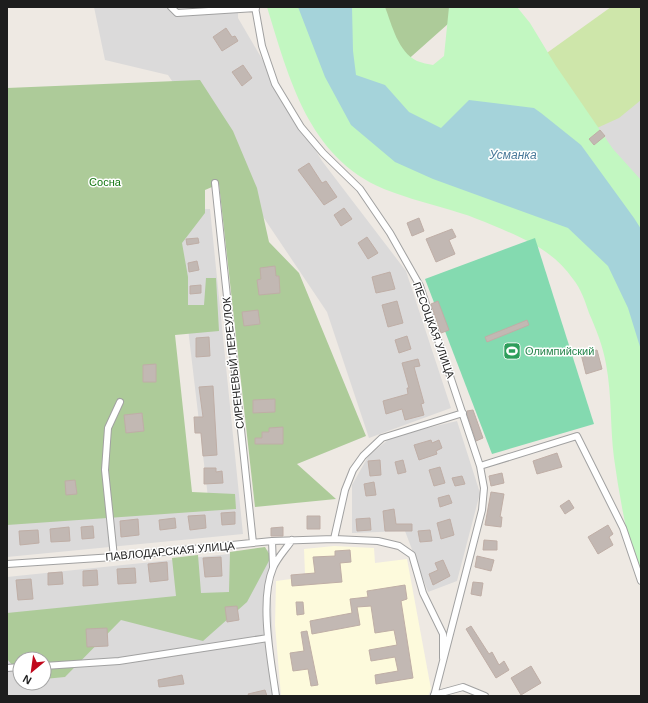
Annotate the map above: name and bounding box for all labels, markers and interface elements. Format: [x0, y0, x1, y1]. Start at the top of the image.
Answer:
water label: Усманка [488, 148, 537, 162]
park label: Сосна [89, 176, 122, 188]
street label: ПЕСОЦКАЯ УЛИЦА [411, 280, 457, 380]
street label: СИРЕНЕВЫЙ ПЕРЕУЛОК [220, 296, 246, 430]
sports icon: Олимпийский [502, 341, 522, 361]
place label: Олимпийский [525, 345, 594, 357]
street label: ПАВЛОДАРСКАЯ УЛИЦА [105, 539, 236, 563]
north arrow [12, 651, 52, 691]
text: N [21, 673, 34, 687]

